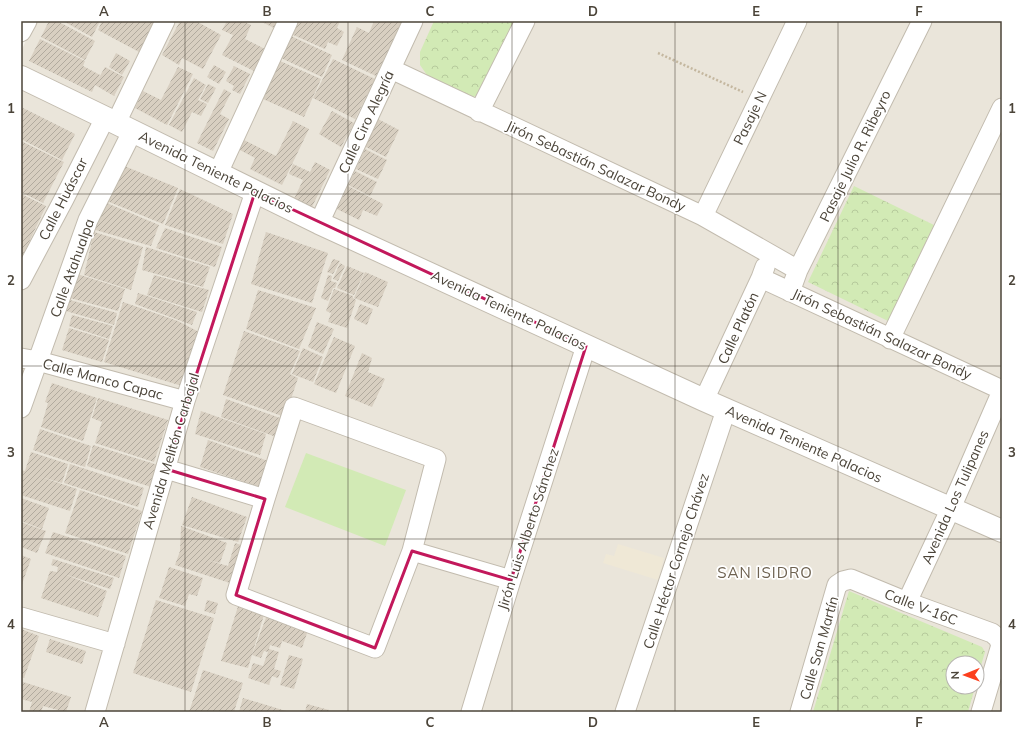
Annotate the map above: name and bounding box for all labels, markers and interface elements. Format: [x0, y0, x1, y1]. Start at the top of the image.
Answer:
text: A [99, 3, 109, 19]
text: B [263, 3, 272, 19]
text: C [426, 3, 435, 19]
text: D [588, 3, 598, 19]
text: E [752, 3, 760, 19]
text: F [915, 3, 923, 19]
street label: Calle Ciro Alegría [334, 68, 398, 176]
street label: Pasaje Julio R. Ribeyro [815, 87, 895, 225]
street label: Pasaje N [729, 88, 771, 148]
text: 1 [7, 100, 15, 116]
text: 1 [1008, 100, 1016, 116]
street label: Jirón Sebastián Salazar Bondy [503, 116, 689, 216]
street label: Avenida Teniente Palacios [136, 127, 296, 217]
street label: Calle Huáscar [35, 154, 92, 243]
street label: Calle Atahualpa [46, 216, 98, 320]
street label: Avenida Teniente Palacios [428, 266, 590, 354]
text: 2 [7, 272, 15, 288]
text: 2 [1008, 272, 1016, 288]
street label: Jirón Sebastián Salazar Bondy [789, 284, 975, 384]
street label: Calle Platón [713, 289, 763, 367]
street label: Calle Manco Capac [41, 354, 165, 404]
street label: Avenida Melitón Carbajal [139, 371, 203, 531]
street label: Avenida Teniente Palacios [723, 401, 885, 487]
street label: Avenida Los Tulipanes [917, 427, 993, 567]
text: 3 [7, 444, 15, 460]
text: 3 [1008, 444, 1016, 460]
street label: Jirón Luis Alberto Sánchez [493, 446, 563, 612]
street label: Calle Héctor Cornejo Chávez [639, 471, 713, 651]
district label: SAN ISIDRO [717, 563, 813, 582]
street label: Calle V-16C [882, 585, 960, 629]
street label: Calle San Martín [796, 594, 842, 702]
text: 4 [7, 616, 15, 632]
text: 4 [1008, 616, 1016, 632]
north arrow [945, 655, 985, 695]
text: N [948, 671, 962, 679]
text: A [99, 714, 109, 730]
text: B [263, 714, 272, 730]
text: C [426, 714, 435, 730]
text: D [588, 714, 598, 730]
text: E [752, 714, 760, 730]
text: F [915, 714, 923, 730]

